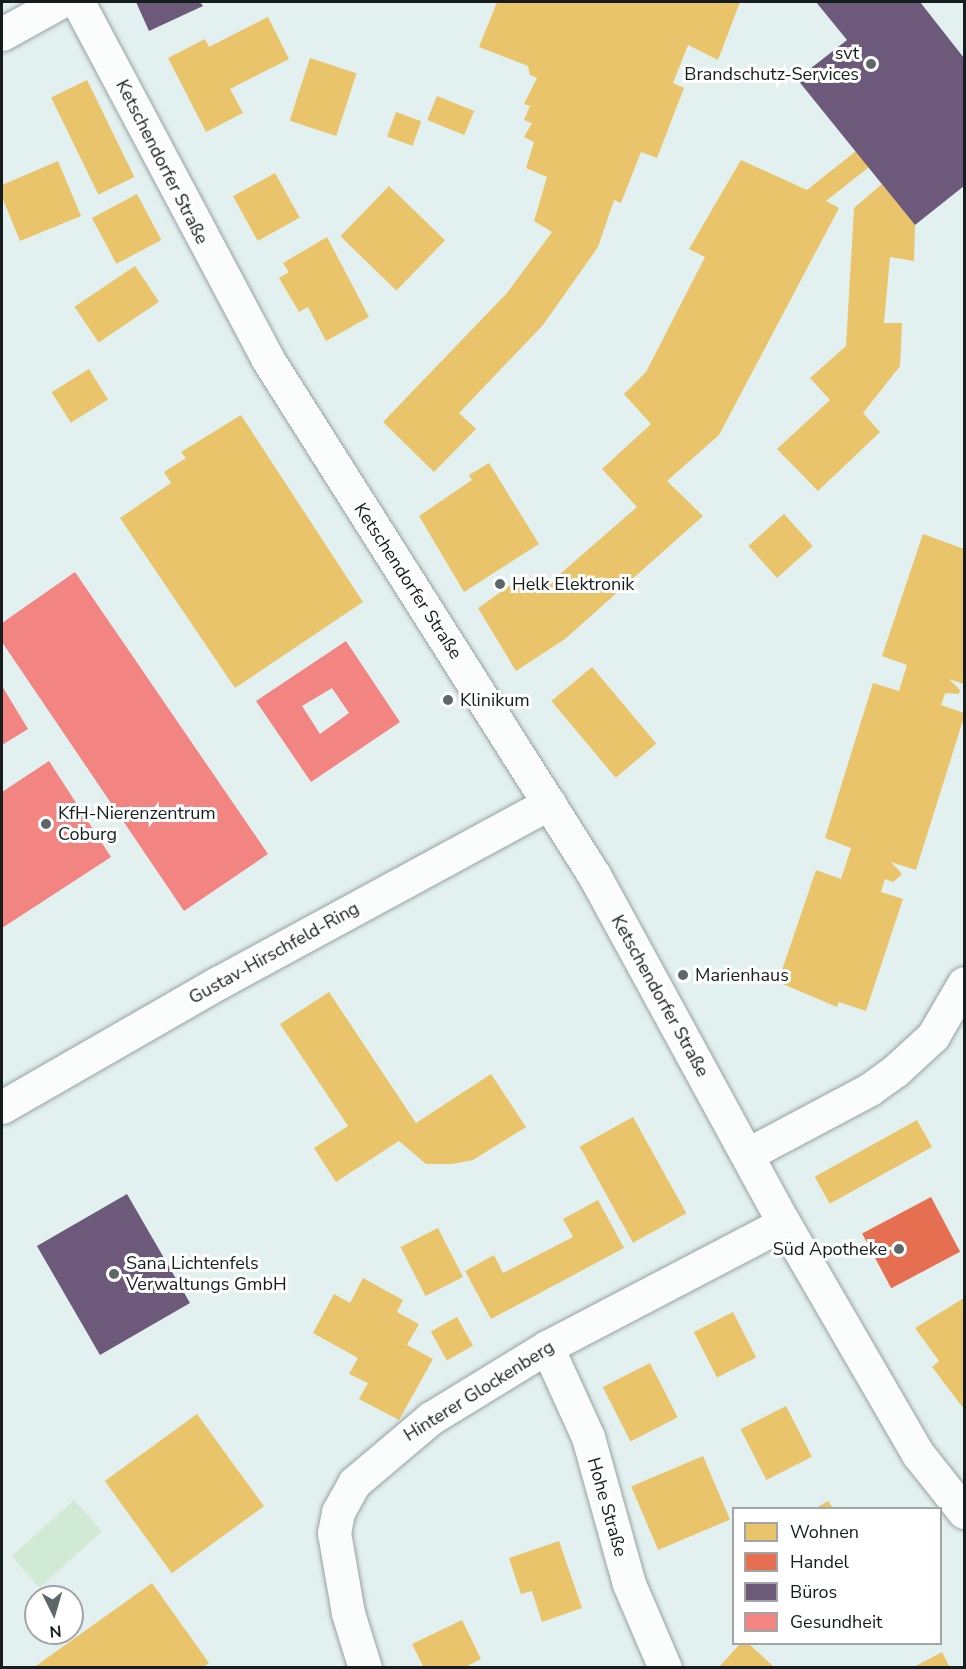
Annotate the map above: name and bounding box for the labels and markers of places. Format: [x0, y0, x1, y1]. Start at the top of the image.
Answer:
place label: svt Brandschutz-Services [684, 43, 859, 86]
marker: svt Brandschutz-Services [864, 57, 878, 71]
place label: Helk Elektronik [512, 573, 634, 595]
marker: Helk Elektronik [493, 577, 507, 591]
place label: Klinikum [460, 689, 530, 711]
marker: Klinikum [441, 693, 455, 707]
place label: KfH-Nierenzentrum Coburg [58, 803, 216, 846]
marker: KfH-Nierenzentrum Coburg [39, 817, 53, 831]
place label: Marienhaus [695, 964, 789, 986]
marker: Marienhaus [676, 968, 690, 982]
place label: Süd Apotheke [773, 1238, 887, 1260]
marker: Süd Apotheke [892, 1242, 906, 1256]
place label: Sana Lichtenfels Verwaltungs GmbH [126, 1253, 287, 1296]
marker: Sana Lichtenfels Verwaltungs GmbH [107, 1267, 121, 1281]

